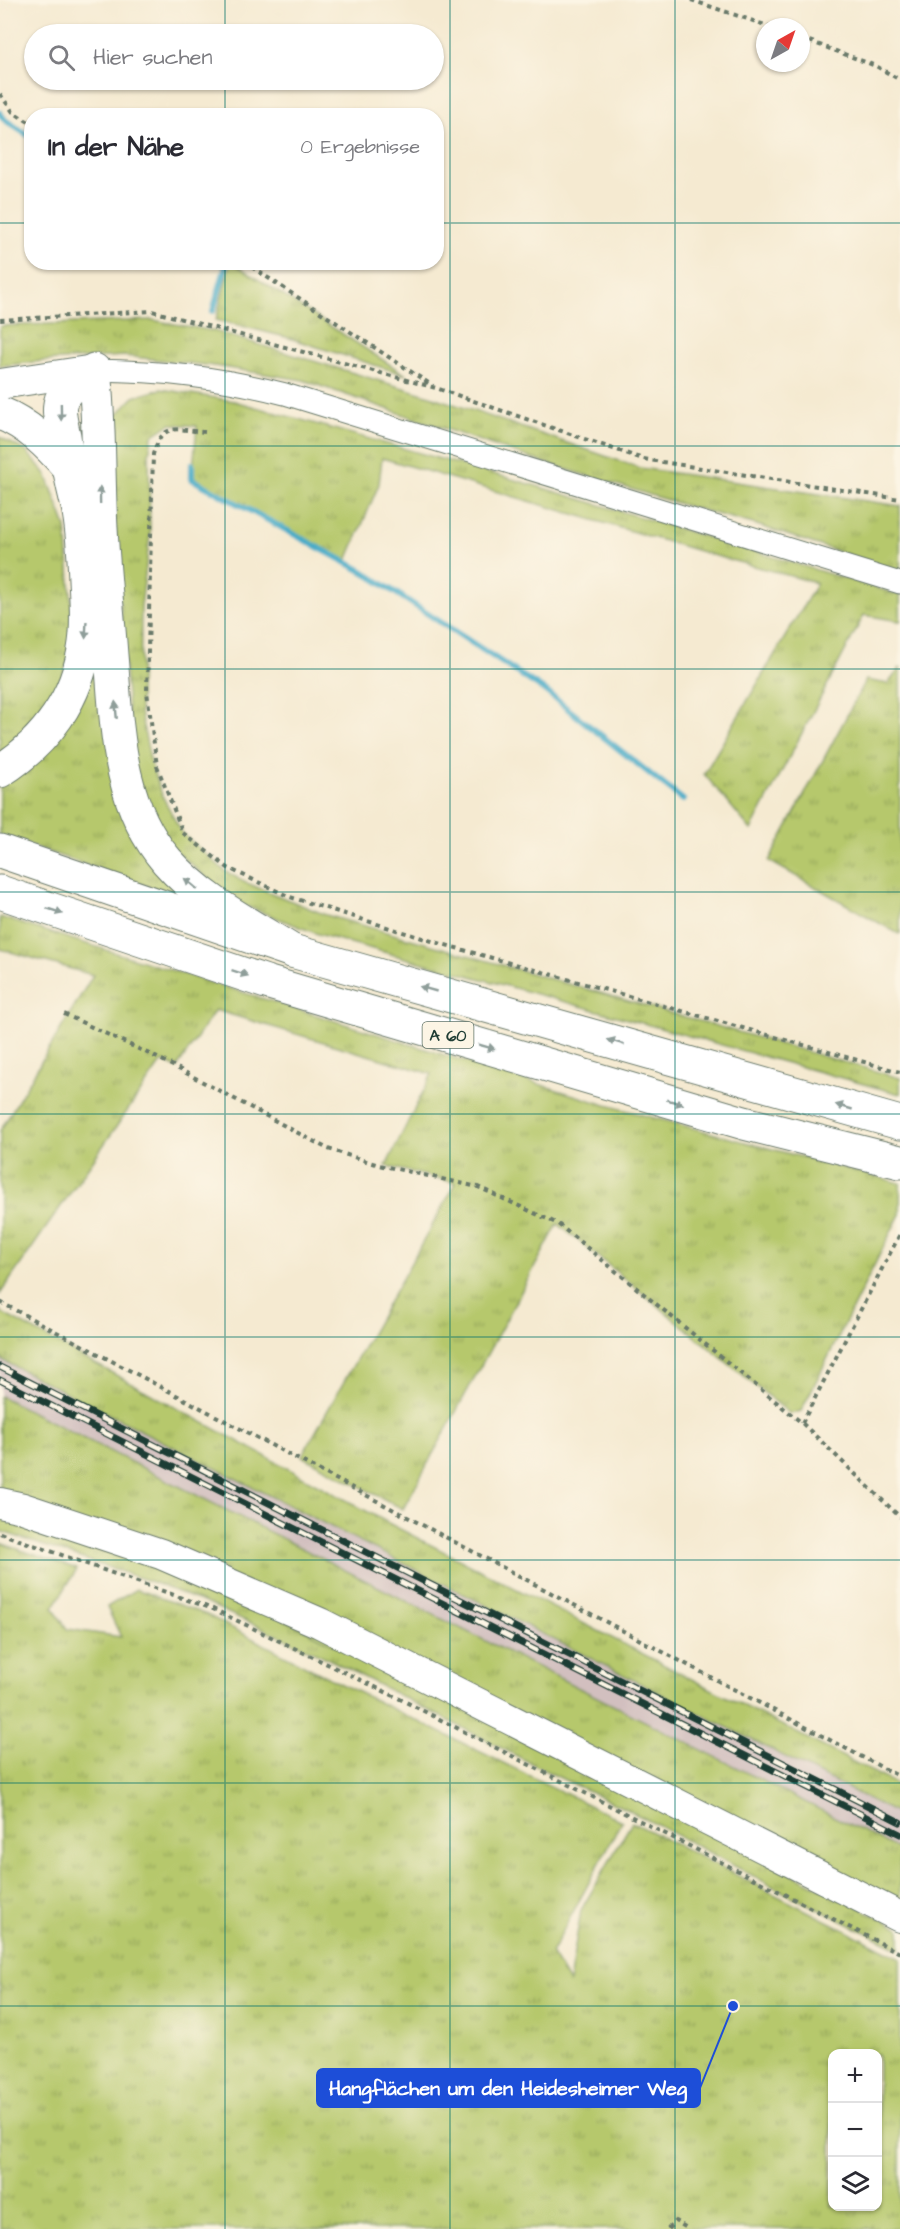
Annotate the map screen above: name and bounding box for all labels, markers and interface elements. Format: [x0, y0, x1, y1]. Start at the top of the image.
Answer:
north arrow [756, 18, 810, 72]
search box [24, 24, 444, 90]
icon: search [45, 41, 78, 74]
text: Hier suchen [93, 42, 212, 73]
text: In der Nähe [48, 129, 184, 165]
text: 0 Ergebnisse [300, 133, 420, 161]
one-way arrow [56, 402, 66, 421]
one-way arrow [95, 485, 105, 504]
one-way arrow [82, 621, 91, 640]
one-way arrow [111, 701, 121, 720]
one-way arrow [184, 878, 199, 891]
one-way arrow [46, 907, 64, 917]
one-way arrow [231, 969, 249, 979]
one-way arrow [419, 984, 437, 993]
road number: A 60 [422, 1022, 474, 1048]
one-way arrow [607, 1037, 625, 1046]
one-way arrow [479, 1043, 497, 1052]
one-way arrow [666, 1098, 684, 1107]
one-way arrow [835, 1102, 853, 1111]
map controls [828, 2049, 882, 2211]
button: + [828, 2049, 882, 2103]
callout: Hangflächen um den Heidesheimer Weg [317, 2069, 700, 2107]
text: Hangflächen um den Heidesheimer Weg [329, 2075, 688, 2104]
button: − [828, 2103, 882, 2157]
button: layers [828, 2157, 882, 2211]

